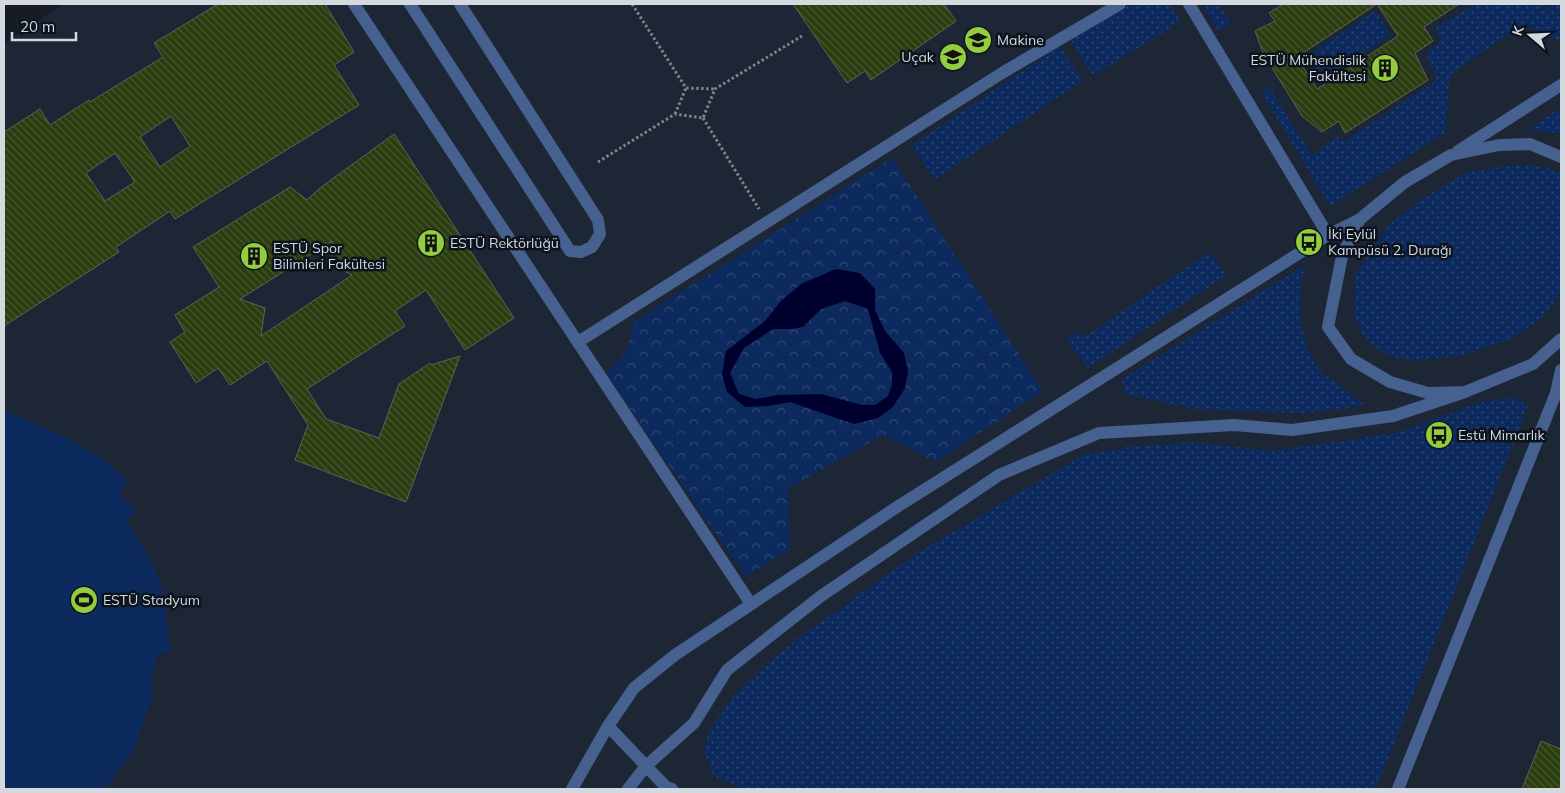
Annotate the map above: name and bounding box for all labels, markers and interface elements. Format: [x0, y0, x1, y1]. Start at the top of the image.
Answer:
scale bar [12, 10, 76, 42]
north arrow [1505, 10, 1555, 60]
text: 20 m [20, 17, 55, 36]
text: K [1508, 23, 1528, 38]
school or university icon: Makine [963, 25, 993, 55]
place label: Makine [997, 31, 1044, 49]
school or university icon: Uçak [938, 42, 968, 72]
place label: Uçak [901, 48, 935, 66]
place label: ESTÜ Mühendislik Fakültesi [1250, 51, 1367, 85]
building icon: ESTÜ Mühendislik Fakültesi [1370, 53, 1400, 83]
place label: İki Eylül Kampüsü 2. Durağı [1328, 225, 1452, 259]
bus stop icon: İki Eylül Kampüsü 2. Durağı [1294, 227, 1324, 257]
building icon: ESTÜ Rektörlüğü [416, 228, 446, 258]
place label: ESTÜ Rektörlüğü [450, 234, 559, 252]
place label: ESTÜ Spor Bilimleri Fakültesi [273, 239, 385, 273]
building icon: ESTÜ Spor Bilimleri Fakültesi [239, 241, 269, 271]
bus stop icon: Estü Mimarlık [1424, 420, 1454, 450]
place label: Estü Mimarlık [1458, 426, 1545, 444]
sports icon: ESTÜ Stadyum [69, 585, 99, 615]
place label: ESTÜ Stadyum [103, 591, 200, 609]

